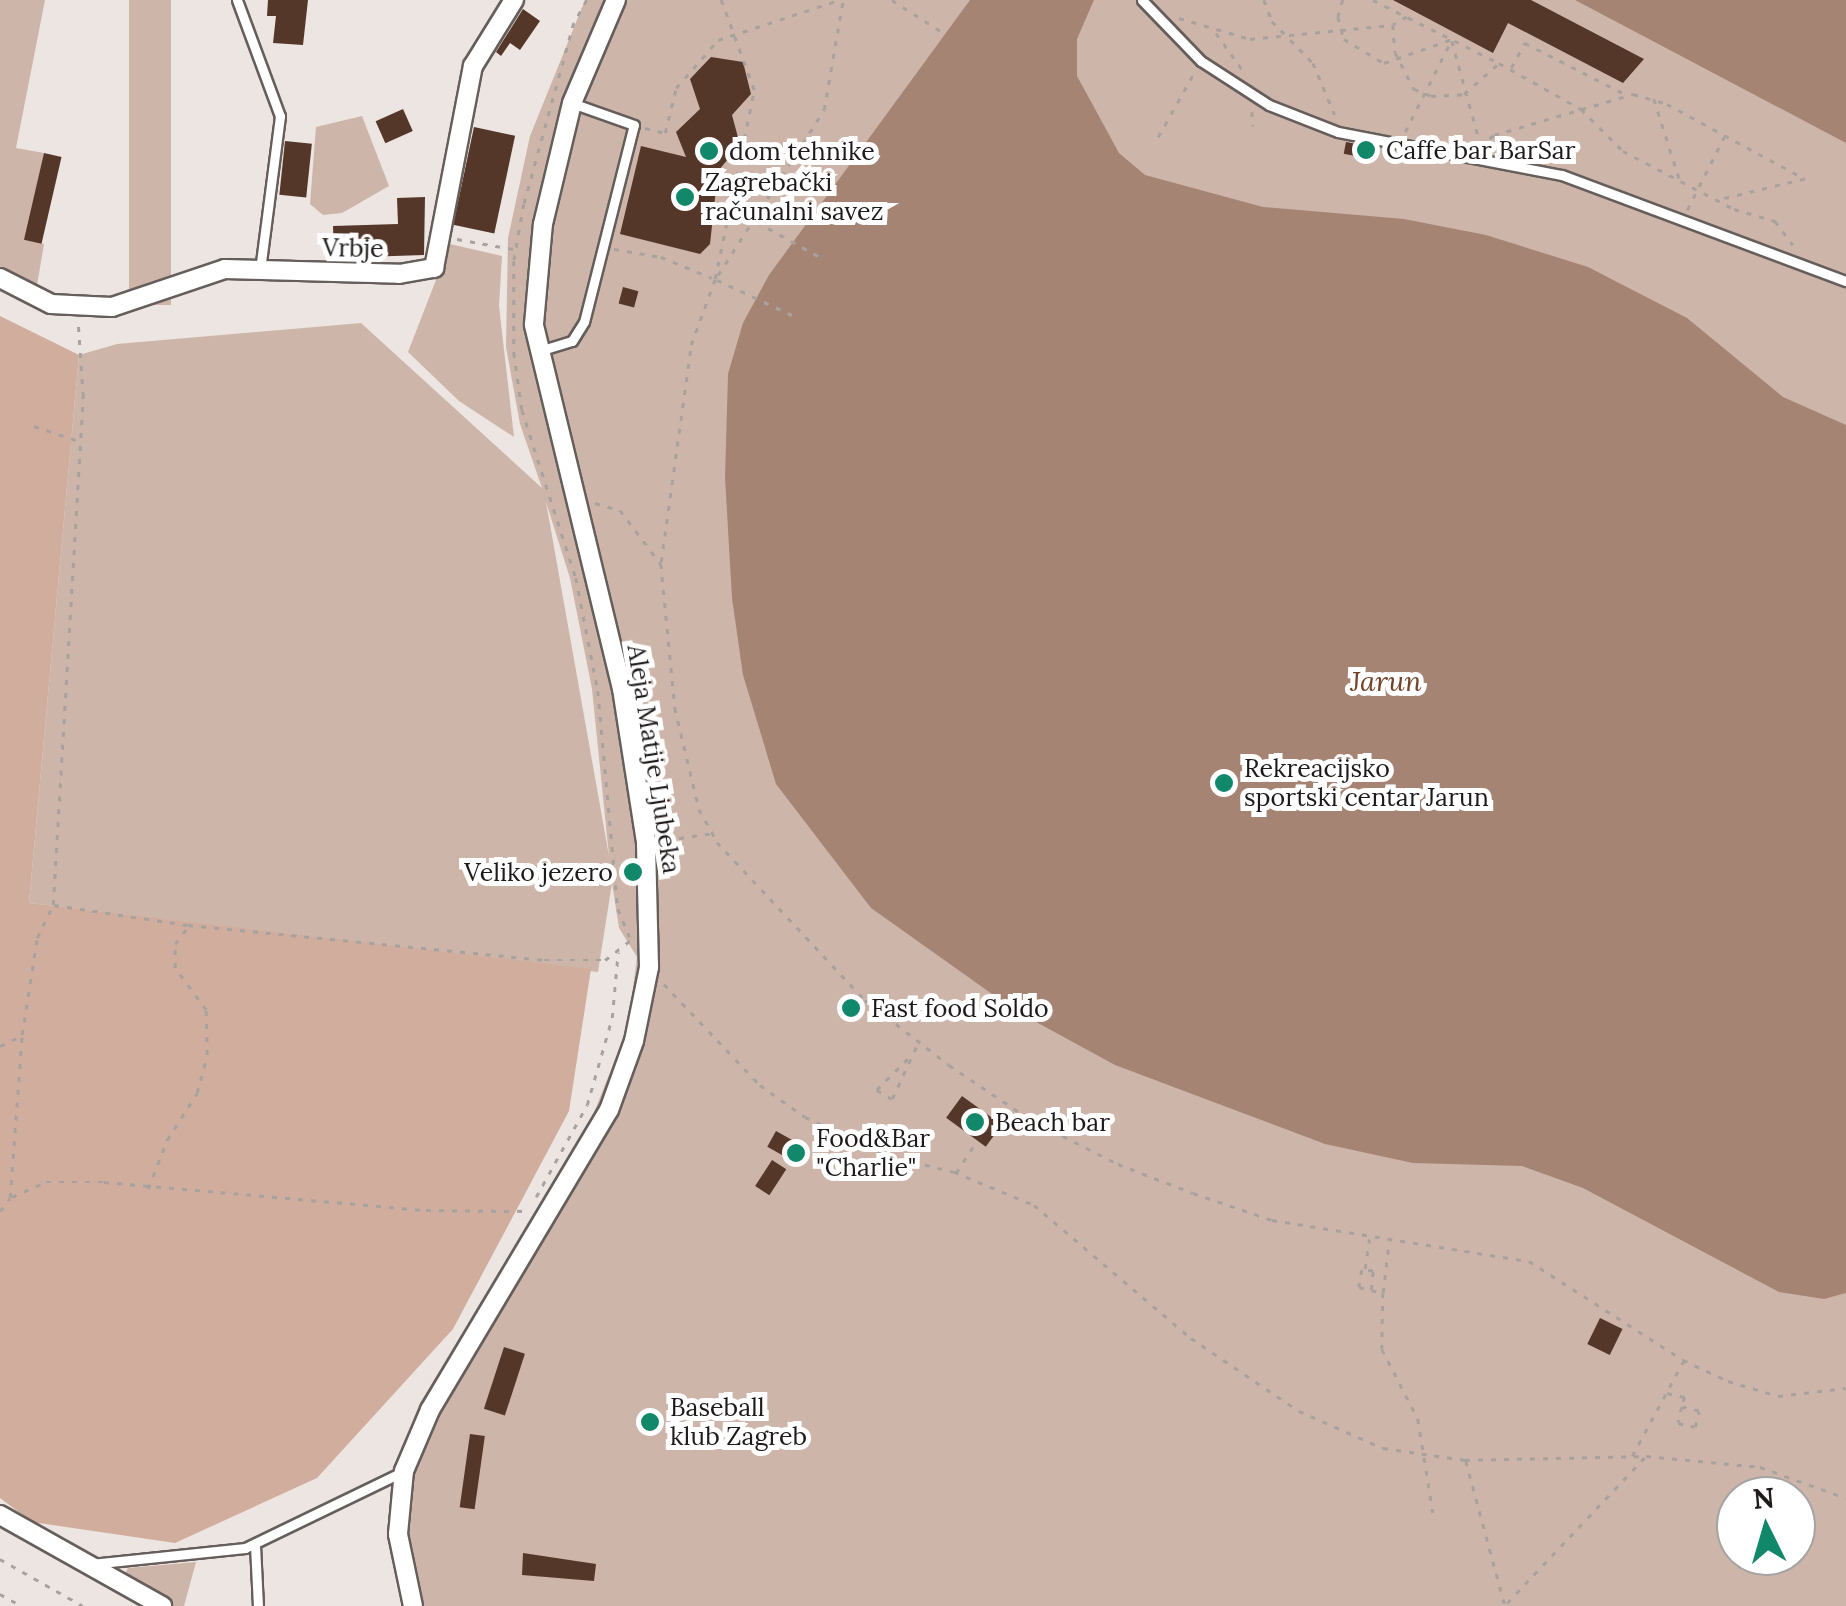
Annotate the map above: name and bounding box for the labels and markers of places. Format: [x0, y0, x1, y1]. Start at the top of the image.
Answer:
place label: Caffe bar BarSar [1386, 135, 1576, 165]
place label: dom tehnike [729, 136, 875, 166]
marker: Caffe bar BarSar [1355, 139, 1377, 161]
marker: dom tehnike [698, 140, 720, 162]
place label: Zagrebački računalni savez [705, 168, 883, 227]
marker: Zagrebački računalni savez [674, 186, 696, 208]
place label: Rekreacijsko sportski centar Jarun [1244, 754, 1489, 813]
marker: Rekreacijsko sportski centar Jarun [1213, 772, 1235, 794]
place label: Veliko jezero [464, 857, 613, 887]
marker: Veliko jezero [622, 861, 644, 883]
place label: Fast food Soldo [871, 993, 1049, 1023]
marker: Fast food Soldo [840, 997, 862, 1019]
place label: Beach bar [995, 1107, 1110, 1137]
marker: Beach bar [964, 1111, 986, 1133]
place label: Food&Bar "Charlie" [816, 1124, 930, 1183]
marker: Food&Bar "Charlie" [785, 1142, 807, 1164]
place label: Baseball klub Zagreb [670, 1393, 807, 1452]
marker: Baseball klub Zagreb [639, 1411, 661, 1433]

